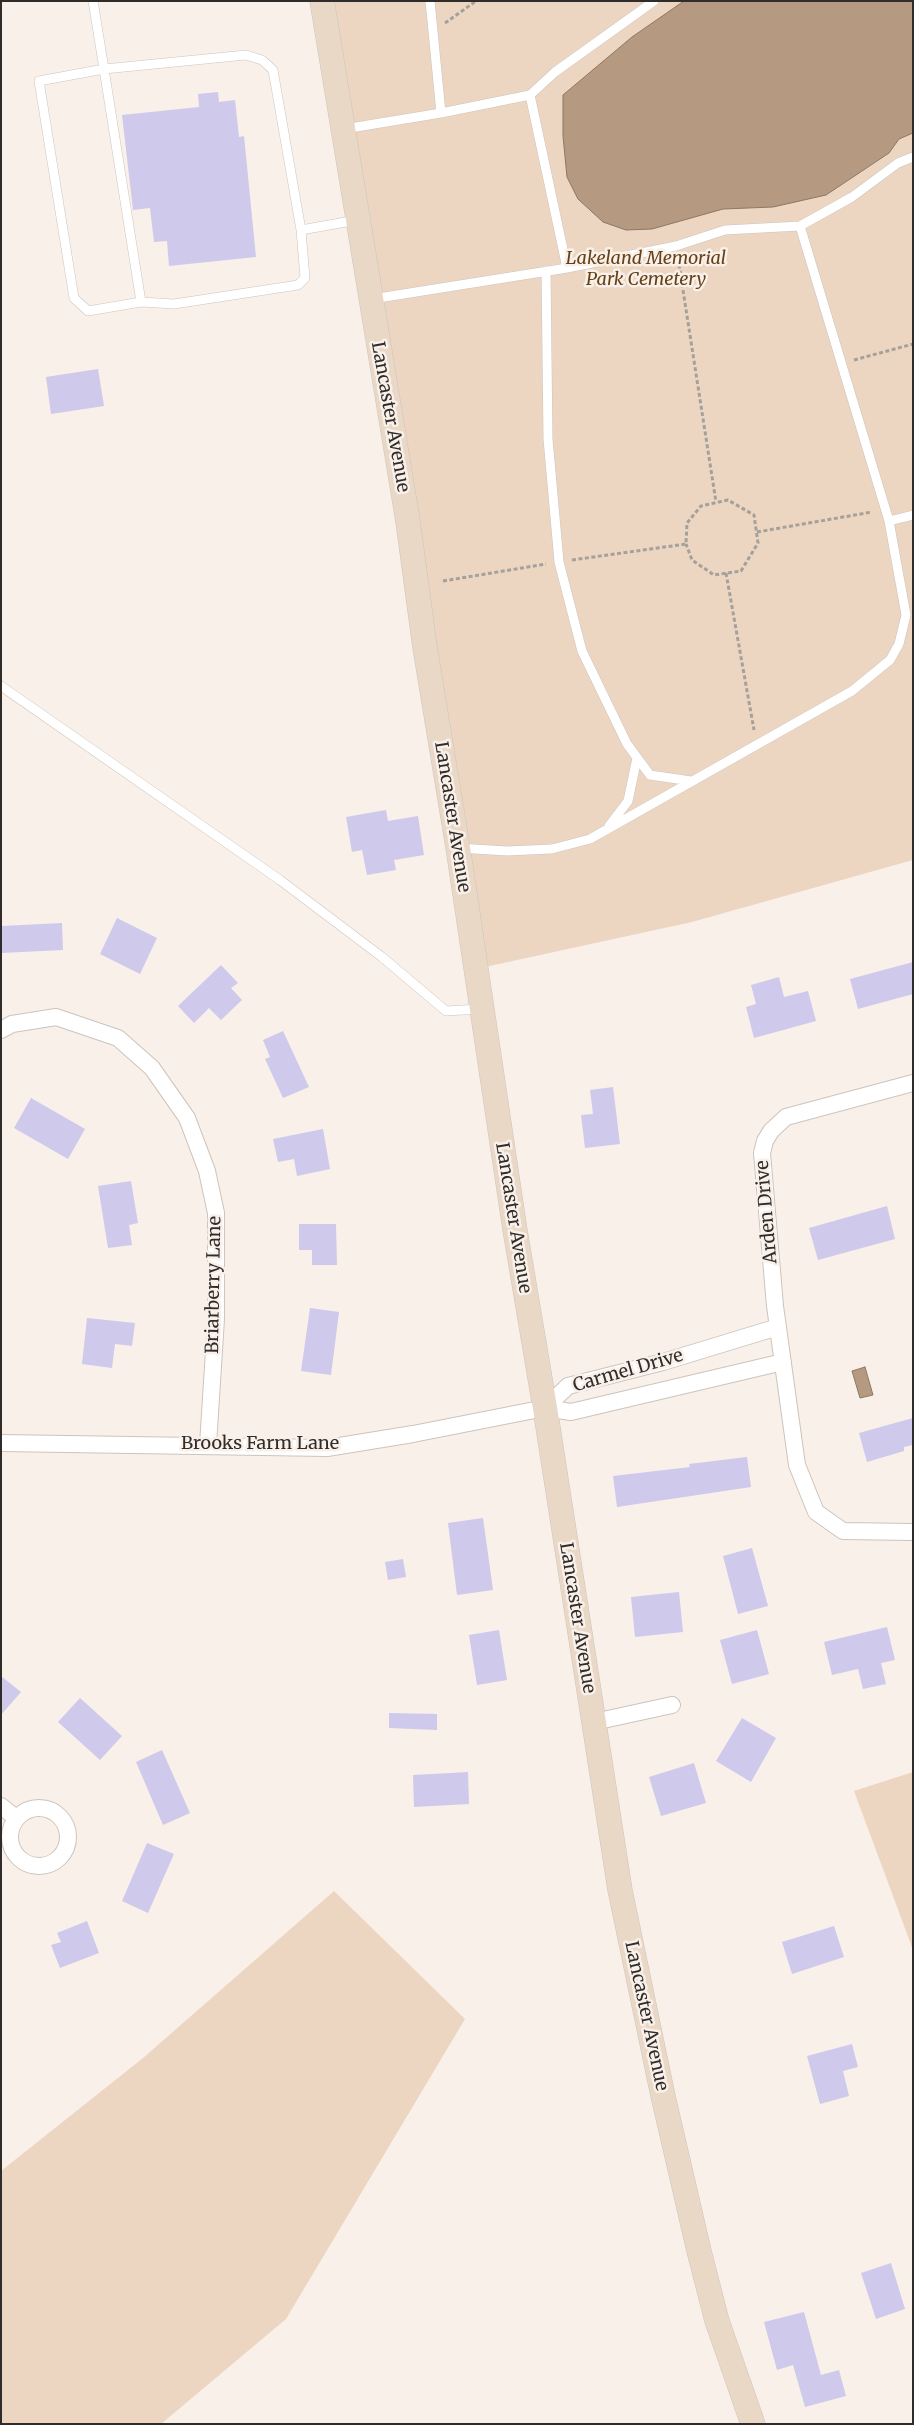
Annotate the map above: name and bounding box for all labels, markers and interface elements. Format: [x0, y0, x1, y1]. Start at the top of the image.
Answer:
park label: Lakeland Memorial Park Cemetery [566, 248, 726, 290]
street label: Lancaster Avenue [366, 340, 414, 494]
street label: Lancaster Avenue [429, 740, 475, 894]
street label: Lancaster Avenue [490, 1141, 536, 1295]
street label: Arden Drive [752, 1159, 782, 1265]
street label: Briarberry Lane [202, 1216, 226, 1354]
street label: Carmel Drive [571, 1345, 685, 1397]
street label: Brooks Farm Lane [181, 1433, 339, 1455]
street label: Lancaster Avenue [554, 1541, 600, 1695]
street label: Lancaster Avenue [620, 1939, 672, 2093]

